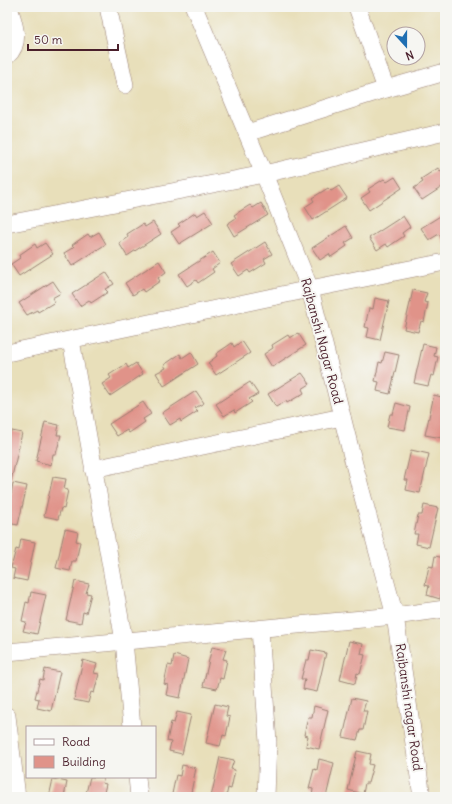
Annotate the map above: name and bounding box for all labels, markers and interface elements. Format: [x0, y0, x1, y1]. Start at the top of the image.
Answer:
scale bar [28, 26, 118, 52]
north arrow [386, 26, 426, 66]
text: 50 m [34, 32, 63, 47]
text: N [404, 47, 416, 63]
street label: Rajbanshi Nagar Road [297, 276, 347, 406]
street label: Rajbanshi nagar Road [392, 642, 426, 772]
legend [26, 726, 156, 778]
text: Road [62, 734, 90, 749]
text: Building [62, 754, 106, 769]

